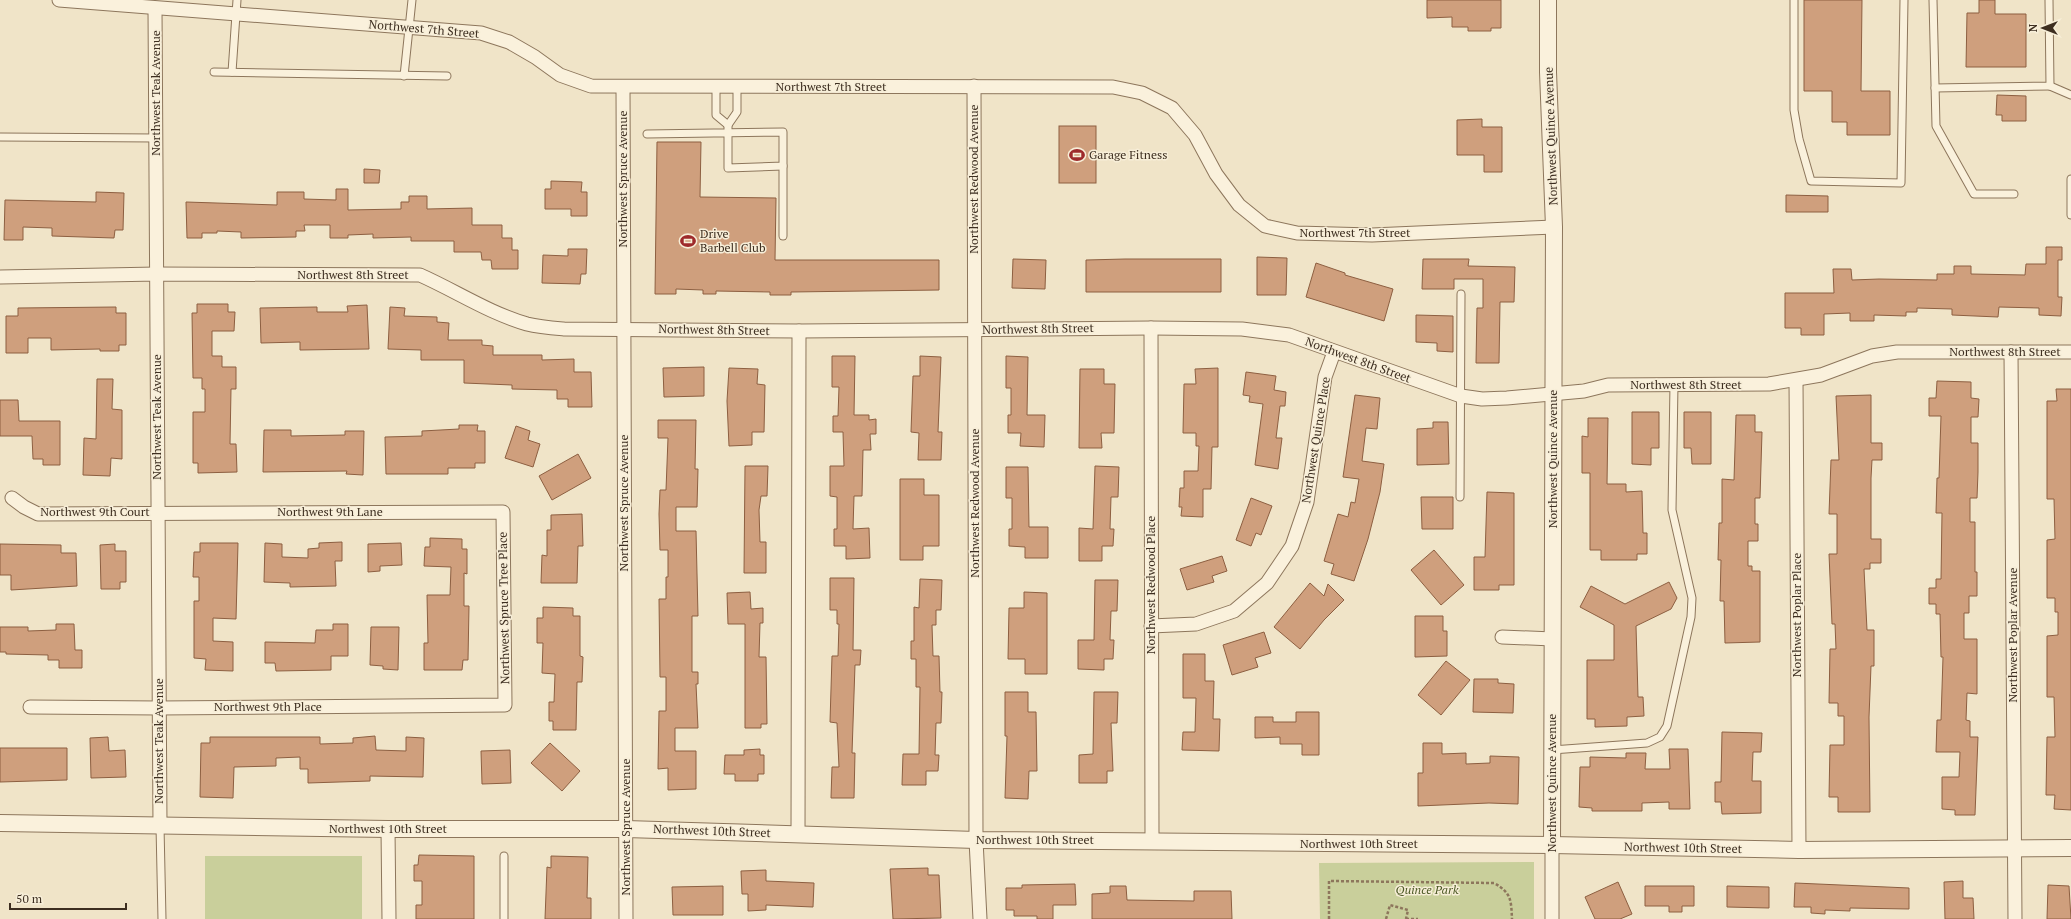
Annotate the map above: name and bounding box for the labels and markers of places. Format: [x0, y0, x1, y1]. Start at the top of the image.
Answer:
sports icon: Garage Fitness [1068, 146, 1086, 164]
place label: Garage Fitness [1089, 147, 1167, 162]
place label: Drive Barbell Club [700, 226, 766, 255]
sports icon: Drive Barbell Club [679, 232, 697, 250]

